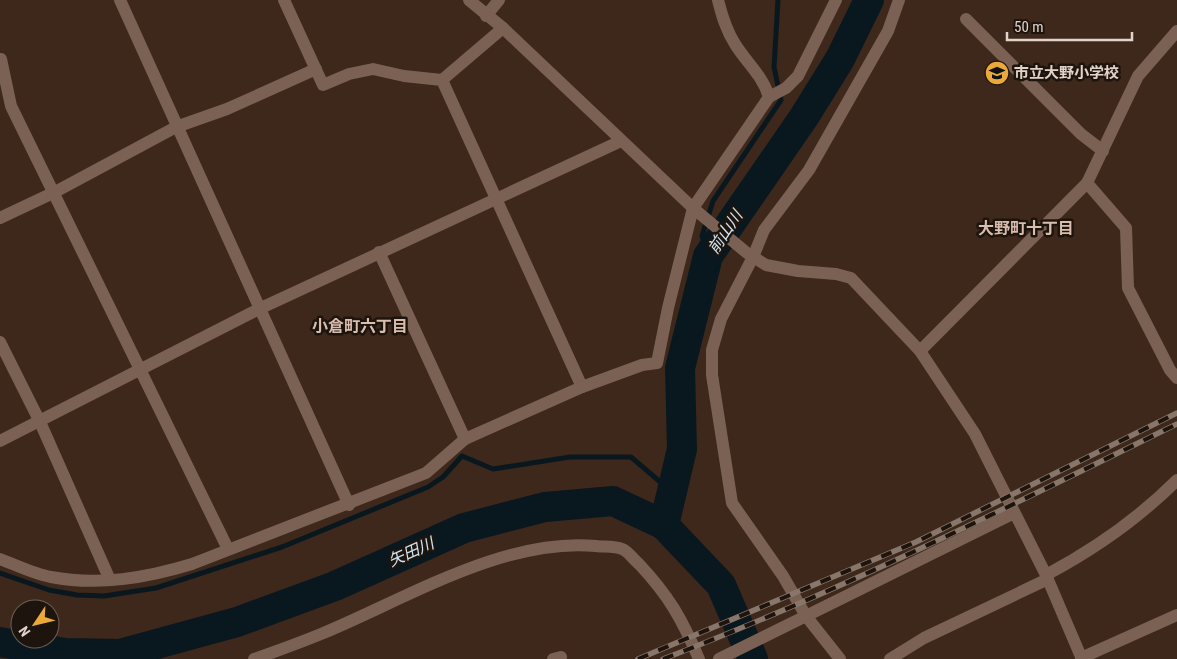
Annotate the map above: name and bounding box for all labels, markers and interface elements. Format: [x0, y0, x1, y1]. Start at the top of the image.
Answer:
scale bar [1007, 10, 1132, 42]
text: 50 m [1014, 18, 1044, 36]
school or university icon: 市立大野小学校 [984, 60, 1010, 86]
place label: 市立大野小学校 [1014, 64, 1119, 82]
water label: 前山川 [704, 205, 747, 257]
district label: 大野町十丁目 [978, 219, 1074, 238]
district label: 小倉町六丁目 [312, 317, 408, 336]
water label: 矢田川 [385, 533, 439, 570]
north arrow [10, 599, 60, 649]
text: N [15, 623, 33, 640]

